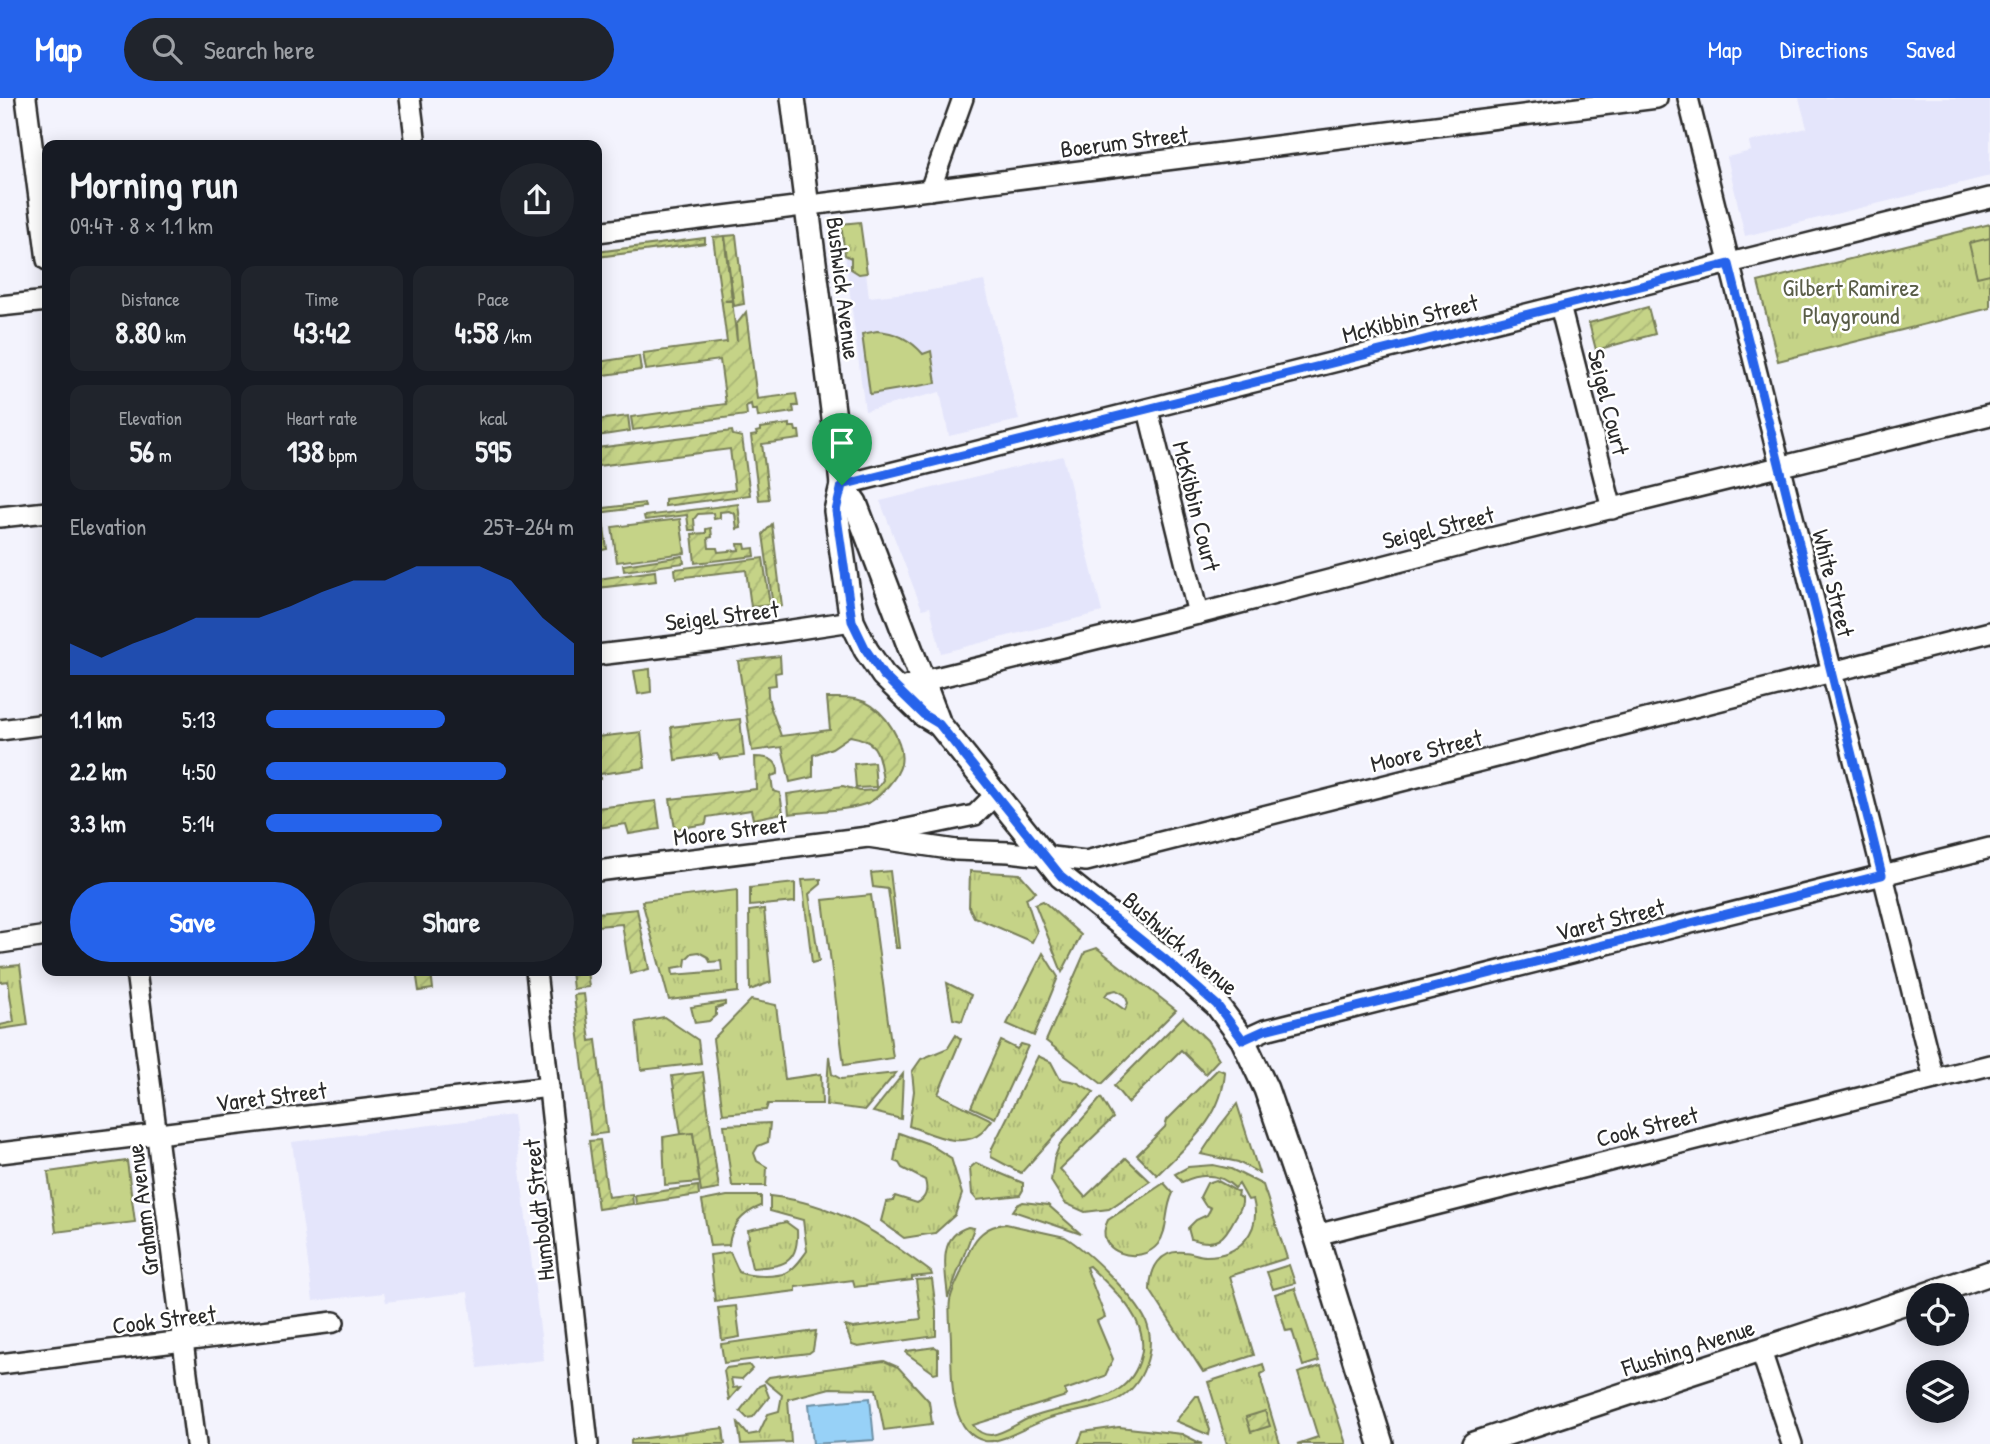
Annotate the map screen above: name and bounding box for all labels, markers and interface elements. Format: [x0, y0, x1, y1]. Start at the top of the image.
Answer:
search box [124, 18, 614, 81]
text: Map [35, 27, 82, 71]
icon: search [148, 30, 186, 68]
text: Search here [204, 32, 315, 67]
text: Map [1708, 33, 1742, 65]
text: Directions [1780, 33, 1868, 65]
text: Saved [1906, 33, 1955, 65]
street label: Boerum Street [1059, 117, 1190, 165]
text: Morning run [70, 158, 238, 210]
button: share [500, 163, 574, 237]
text: 09:47 · 8 × 1.1 km [70, 210, 213, 241]
street label: Bushwick Avenue [819, 215, 869, 361]
park label: Gilbert Ramirez Playground [1783, 271, 1919, 331]
street label: McKibbin Street [1339, 285, 1482, 350]
text: Distance [122, 286, 180, 312]
text: Time [305, 286, 339, 312]
text: Pace [478, 286, 509, 312]
text: 8.80 [115, 312, 161, 352]
text: 43:42 [294, 312, 350, 352]
text: 4:58 [455, 312, 499, 352]
text: km [161, 323, 186, 349]
text: /km [499, 323, 532, 349]
street label: Seigel Court [1580, 346, 1638, 459]
text: Elevation [119, 405, 182, 431]
text: Heart rate [287, 405, 357, 431]
text: kcal [479, 405, 507, 431]
pin [812, 413, 872, 485]
icon: arrive [823, 424, 861, 462]
text: 56 [130, 431, 154, 471]
text: 138 [287, 431, 324, 471]
text: 595 [475, 431, 512, 471]
street label: McKibbin Court [1165, 438, 1229, 575]
text: m [154, 442, 172, 468]
text: bpm [324, 442, 357, 468]
street label: Seigel Street [1379, 498, 1498, 556]
text: Elevation [70, 511, 146, 542]
text: 257–264 m [483, 511, 574, 542]
street label: White Street [1805, 526, 1863, 641]
street label: Seigel Street [663, 592, 781, 638]
text: 1.1 km [70, 704, 122, 735]
text: 5:13 [182, 704, 216, 735]
street label: Moore Street [1367, 721, 1486, 779]
text: 2.2 km [70, 756, 127, 787]
text: 4:50 [182, 756, 216, 787]
street label: Moore Street [672, 807, 789, 853]
text: 3.3 km [70, 808, 126, 839]
text: 5:14 [182, 808, 214, 839]
button: Save [70, 882, 315, 962]
button: Share [329, 882, 574, 962]
street label: Bushwick Avenue [1116, 884, 1246, 1002]
street label: Varet Street [1552, 890, 1669, 948]
street label: Varet Street [214, 1073, 329, 1119]
street label: Cook Street [1593, 1098, 1702, 1154]
street label: Humboldt Street [515, 1137, 561, 1282]
street label: Graham Avenue [118, 1142, 166, 1278]
map controls [1906, 1283, 1969, 1423]
button: locate [1906, 1283, 1969, 1346]
street label: Cook Street [111, 1297, 218, 1341]
street label: Flushing Avenue [1617, 1310, 1759, 1384]
button: layers [1906, 1360, 1969, 1423]

